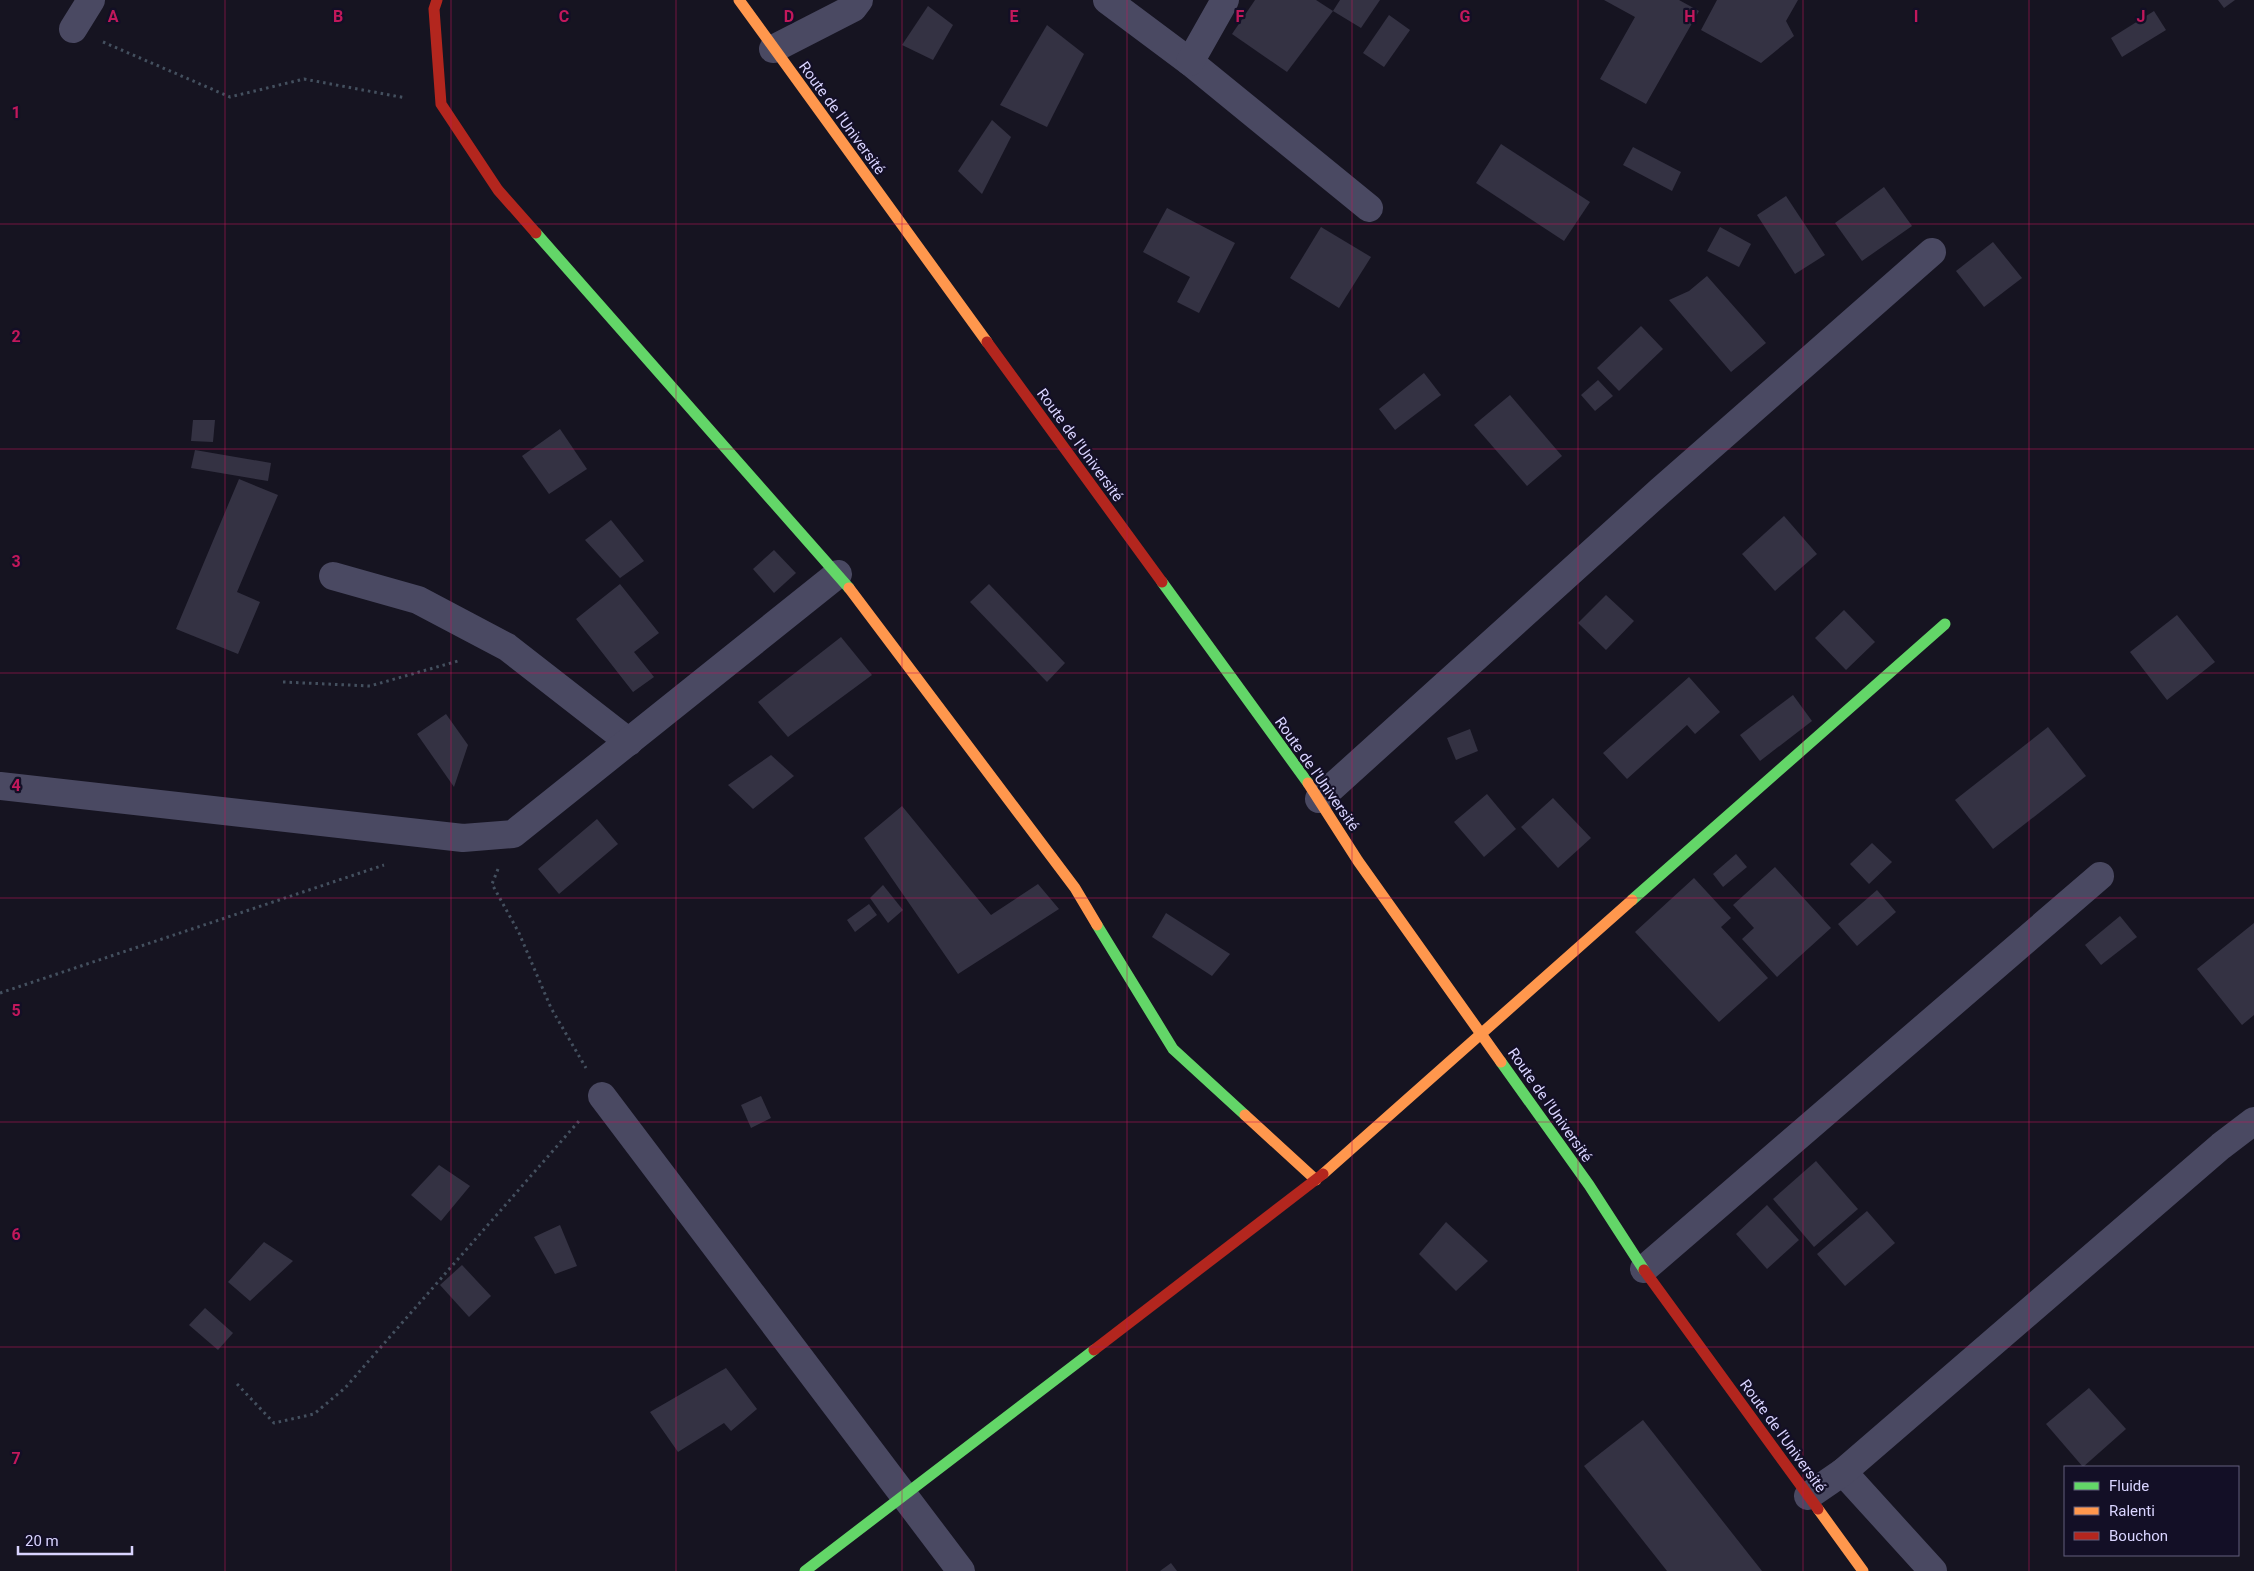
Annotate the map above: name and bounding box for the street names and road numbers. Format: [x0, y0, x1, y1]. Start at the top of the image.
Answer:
street label: Route de l'Université [795, 58, 889, 178]
street label: Route de l'Université [1033, 385, 1127, 505]
street label: Route de l'Université [1271, 713, 1363, 835]
street label: Route de l'Université [1504, 1044, 1596, 1166]
street label: Route de l'Université [1736, 1376, 1830, 1496]

